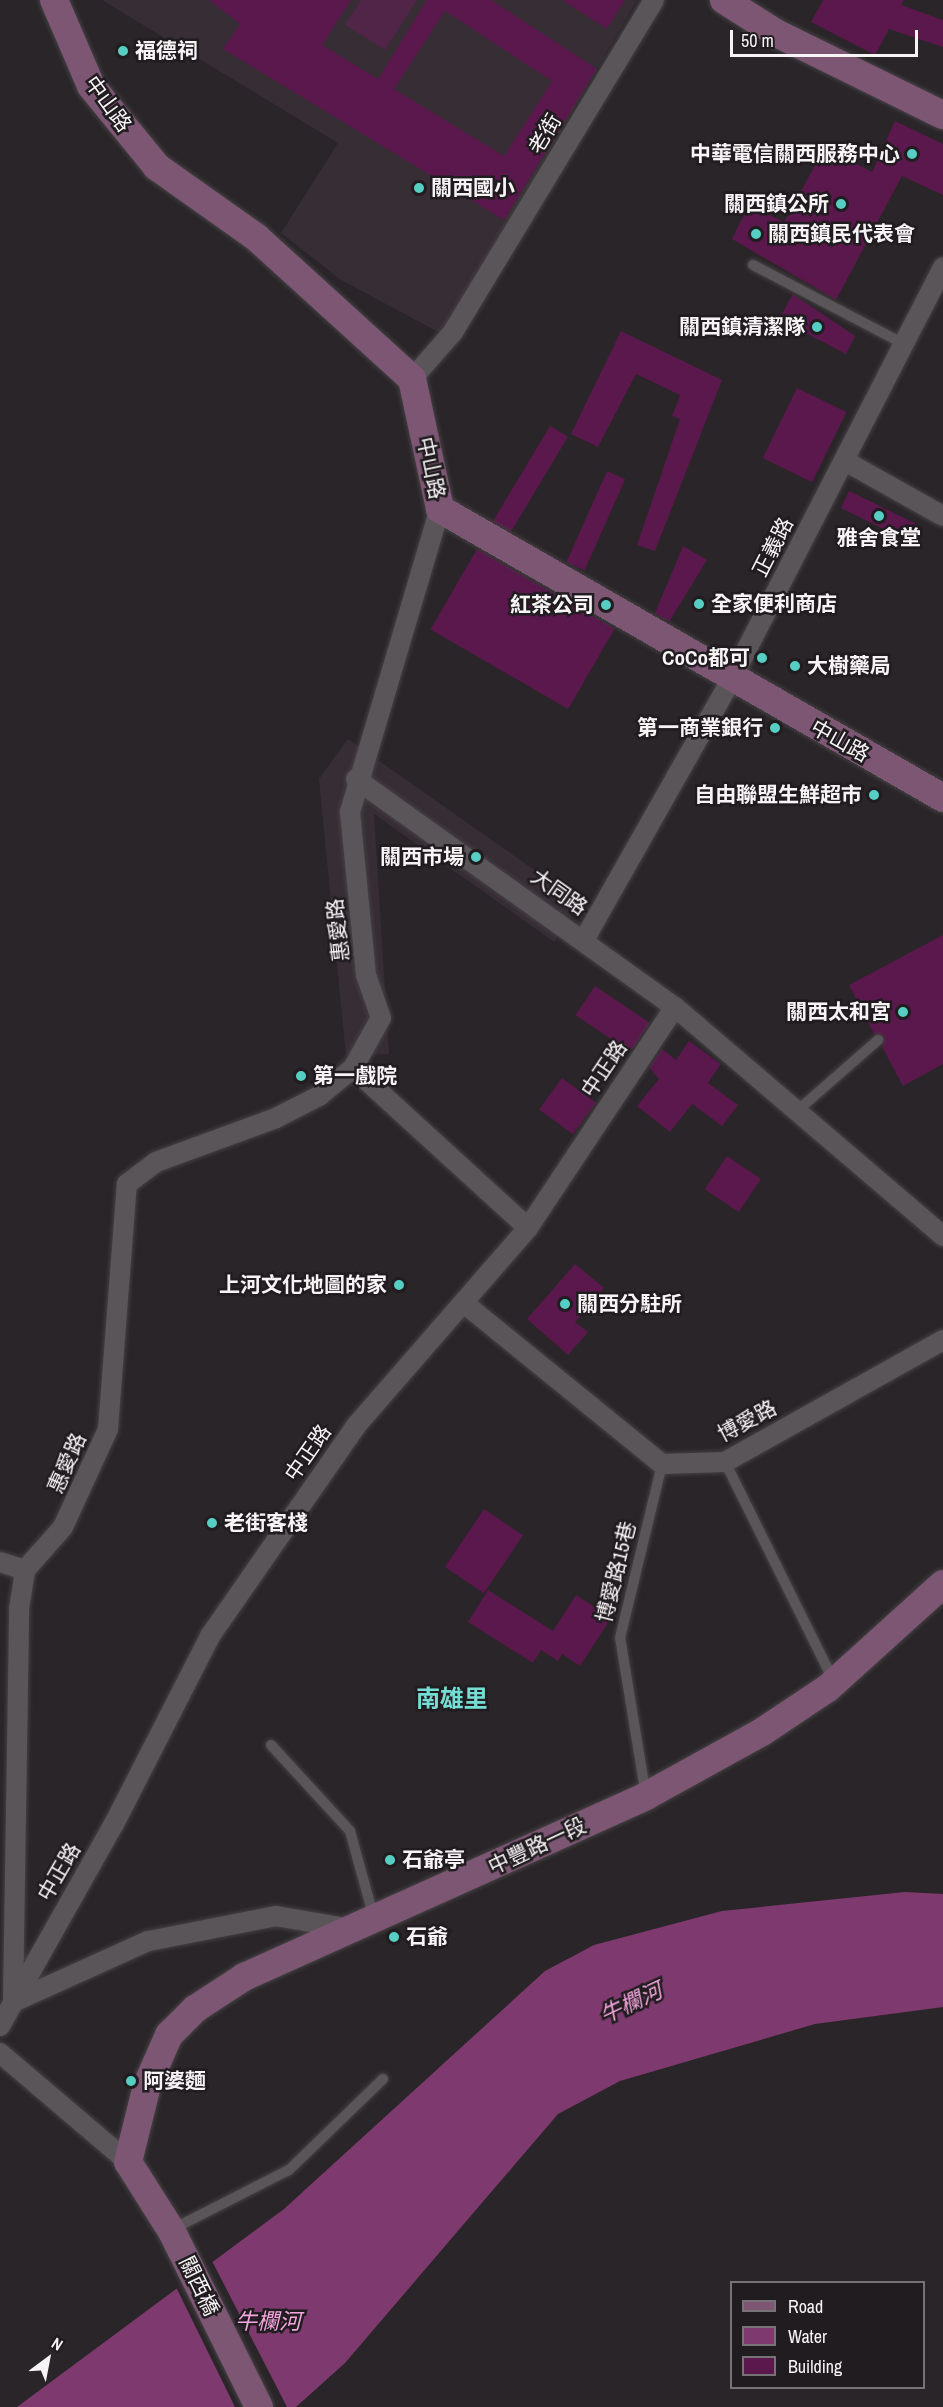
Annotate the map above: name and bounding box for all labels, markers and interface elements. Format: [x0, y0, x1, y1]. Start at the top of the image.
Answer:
scale bar [733, 18, 920, 56]
text: 50 m [741, 28, 774, 53]
place label: 福德祠 [135, 38, 198, 64]
marker: 福德祠 [116, 44, 130, 58]
street label: 中山路 [79, 71, 137, 137]
street label: 老街 [523, 110, 567, 158]
place label: 中華電信關西服務中心 [690, 141, 900, 167]
marker: 中華電信關西服務中心 [905, 147, 919, 161]
place label: 關西國小 [431, 175, 515, 201]
marker: 關西國小 [412, 181, 426, 195]
place label: 關西鎮公所 [724, 191, 829, 217]
marker: 關西鎮公所 [834, 197, 848, 211]
place label: 關西鎮民代表會 [768, 221, 915, 247]
marker: 關西鎮民代表會 [749, 227, 763, 241]
place label: 關西鎮清潔隊 [679, 314, 805, 340]
marker: 關西鎮清潔隊 [810, 320, 824, 334]
street label: 中山路 [412, 435, 450, 501]
marker: 雅舍食堂 [872, 509, 886, 523]
street label: 正義路 [747, 513, 799, 581]
place label: 雅舍食堂 [837, 525, 921, 551]
place label: 全家便利商店 [711, 591, 837, 617]
place label: 紅茶公司 [510, 592, 594, 618]
marker: 全家便利商店 [692, 597, 706, 611]
marker: 紅茶公司 [599, 598, 613, 612]
place label: CoCo都可 [662, 645, 750, 671]
marker: CoCo都可 [755, 651, 769, 665]
place label: 大樹藥局 [807, 653, 891, 679]
marker: 大樹藥局 [788, 659, 802, 673]
place label: 第一商業銀行 [637, 715, 763, 741]
street label: 中山路 [806, 715, 874, 767]
marker: 第一商業銀行 [768, 721, 782, 735]
place label: 自由聯盟生鮮超市 [694, 782, 862, 808]
marker: 自由聯盟生鮮超市 [867, 788, 881, 802]
place label: 關西市場 [380, 844, 464, 870]
marker: 關西市場 [469, 850, 483, 864]
street label: 大同路 [526, 864, 592, 920]
street label: 惠愛路 [322, 897, 354, 963]
place label: 關西太和宮 [786, 999, 891, 1025]
marker: 關西太和宮 [896, 1005, 910, 1019]
street label: 中正路 [576, 1036, 632, 1102]
place label: 第一戲院 [313, 1063, 397, 1089]
marker: 第一戲院 [294, 1069, 308, 1083]
place label: 上河文化地圖的家 [219, 1272, 387, 1298]
marker: 上河文化地圖的家 [392, 1278, 406, 1292]
place label: 關西分駐所 [577, 1291, 682, 1317]
marker: 關西分駐所 [558, 1297, 572, 1311]
street label: 博愛路 [713, 1395, 781, 1447]
street label: 中正路 [280, 1420, 336, 1486]
street label: 惠愛路 [43, 1429, 91, 1497]
place label: 老街客棧 [224, 1510, 308, 1536]
marker: 老街客棧 [205, 1516, 219, 1530]
street label: 博愛路15巷 [591, 1519, 641, 1625]
district label: 南雄里 [416, 1685, 488, 1713]
street label: 中豐路一段 [484, 1812, 590, 1880]
street label: 中正路 [32, 1838, 86, 1906]
place label: 石爺亭 [402, 1847, 465, 1873]
marker: 石爺亭 [383, 1853, 397, 1867]
place label: 石爺 [406, 1924, 448, 1950]
marker: 石爺 [387, 1930, 401, 1944]
water label: 牛欄河 [596, 1977, 666, 2029]
place label: 阿婆麵 [143, 2068, 206, 2094]
marker: 阿婆麵 [124, 2074, 138, 2088]
street label: 關西橋 [174, 2252, 224, 2320]
legend [730, 2281, 925, 2389]
text: Road [788, 2294, 823, 2319]
water label: 牛欄河 [235, 2309, 301, 2335]
text: Water [788, 2324, 827, 2349]
north arrow [18, 2329, 78, 2389]
text: N [48, 2332, 67, 2356]
text: Building [788, 2354, 842, 2379]

